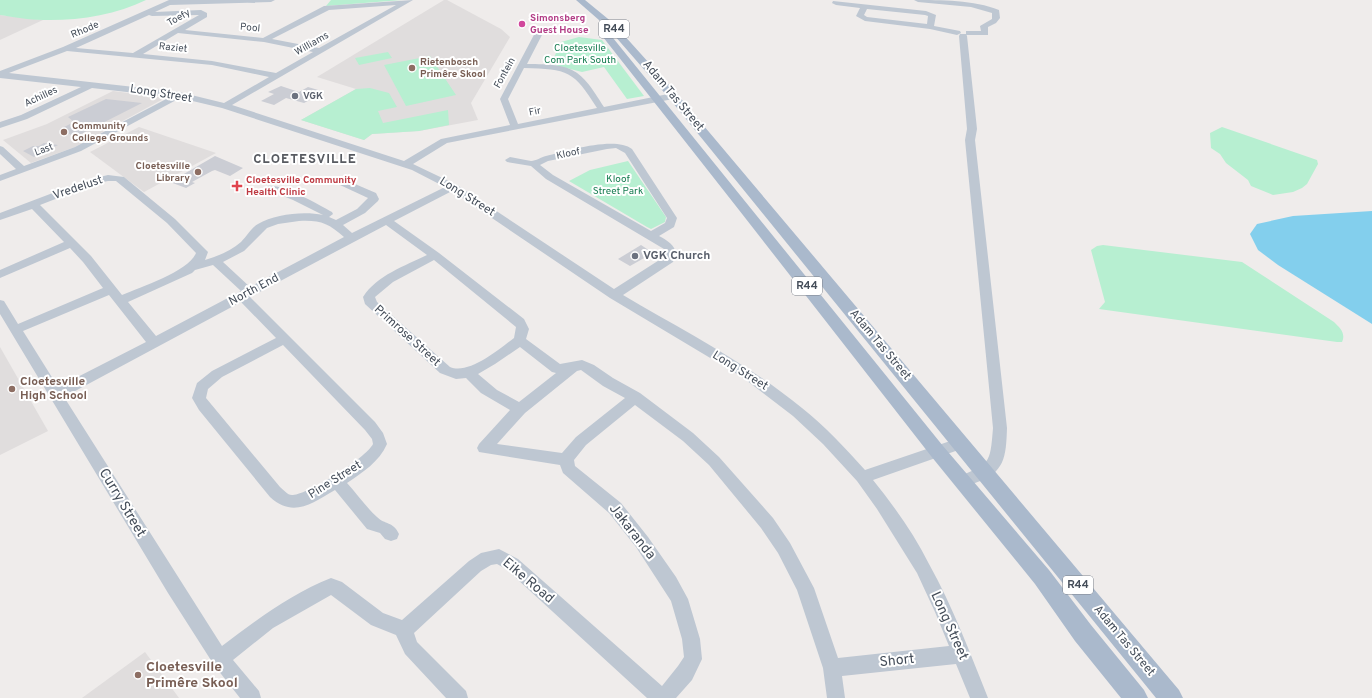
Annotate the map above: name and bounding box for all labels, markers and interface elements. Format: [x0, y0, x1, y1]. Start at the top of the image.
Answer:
street label: Toefy [165, 6, 193, 30]
place label: Simonsberg Guest House [530, 12, 589, 37]
street label: Rhode [69, 18, 101, 42]
marker: Simonsberg Guest House [517, 19, 527, 29]
road number: R44 [599, 20, 629, 38]
street label: Pool [239, 21, 261, 35]
street label: Williams [293, 29, 332, 59]
street label: Raziet [158, 40, 188, 56]
park label: Cloetesville Com Park South [544, 42, 616, 67]
street label: Fontein [491, 55, 519, 91]
place label: Rietenbosch Primêre Skool [420, 56, 486, 81]
street label: Adam Tas Street [639, 57, 707, 135]
marker: Rietenbosch Primêre Skool [407, 63, 417, 73]
street label: Long Street [129, 81, 193, 107]
street label: Achilles [22, 84, 60, 110]
place label: VGK [303, 90, 323, 103]
marker: VGK [290, 91, 300, 101]
street label: Fir [528, 104, 542, 120]
place label: Community College Grounds [72, 120, 148, 145]
marker: Community College Grounds [59, 127, 69, 137]
street label: Last [33, 140, 56, 160]
street label: Kloof [555, 145, 582, 163]
district label: CLOETESVILLE [253, 152, 357, 168]
place label: Cloetesville Library [136, 160, 190, 185]
marker: Cloetesville Library [193, 167, 203, 177]
street label: Vredelust [51, 172, 105, 204]
park label: Kloof Street Park [593, 173, 643, 198]
place label: Cloetesville Community Health Clinic [246, 174, 357, 199]
street label: Long Street [436, 174, 498, 220]
marker: Cloetesville Community Health Clinic [231, 180, 243, 192]
place label: VGK Church [643, 248, 710, 264]
marker: VGK Church [630, 251, 640, 261]
street label: North End [226, 270, 282, 310]
road number: R44 [792, 277, 822, 295]
street label: Primrose Street [370, 302, 444, 370]
street label: Adam Tas Street [846, 306, 914, 384]
street label: Long Street [709, 348, 771, 394]
place label: Cloetesville High School [20, 374, 87, 404]
marker: Cloetesville High School [7, 384, 17, 394]
street label: Pine Street [305, 457, 365, 503]
street label: Curry Street [95, 466, 149, 540]
street label: Jakaranda [605, 501, 659, 563]
street label: Eike Road [499, 554, 557, 608]
road number: R44 [1063, 576, 1093, 594]
street label: Long Street [926, 589, 972, 663]
street label: Adam Tas Street [1090, 602, 1158, 680]
street label: Short [879, 651, 915, 671]
place label: Cloetesville Primêre Skool [146, 659, 238, 692]
marker: Cloetesville Primêre Skool [133, 670, 143, 680]

